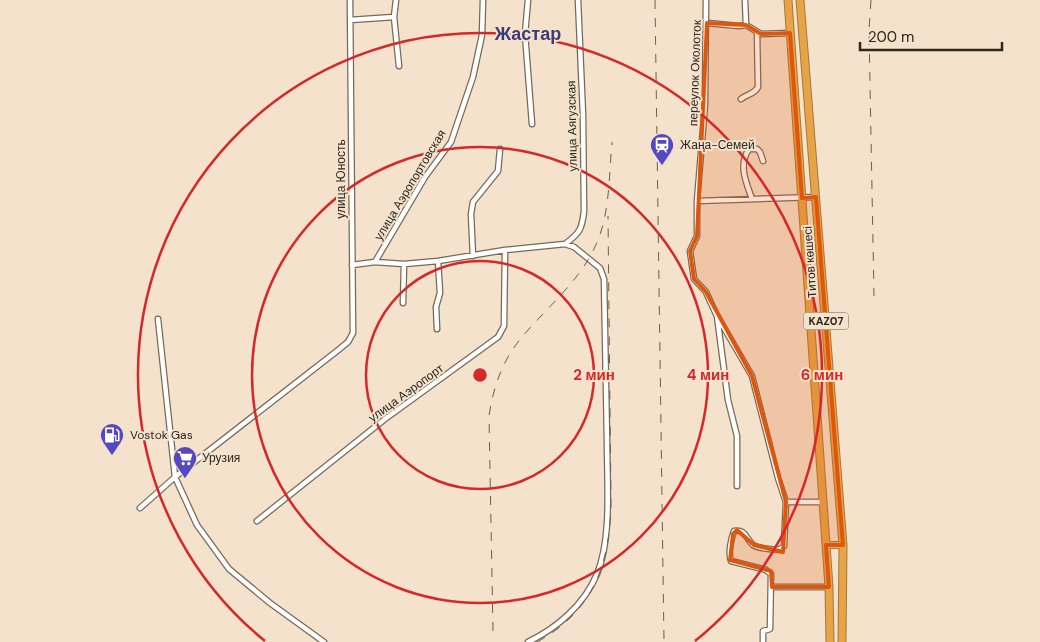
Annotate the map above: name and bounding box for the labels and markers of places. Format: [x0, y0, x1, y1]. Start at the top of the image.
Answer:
station icon: Жаңа-Семей [649, 132, 675, 166]
place label: Жаңа-Семей [680, 137, 755, 153]
centre of rings [471, 366, 489, 384]
fuel station icon: Vostok Gas [99, 422, 125, 456]
place label: Vostok Gas [130, 427, 193, 443]
supermarket icon: Урузия [172, 445, 198, 479]
place label: Урузия [202, 450, 240, 466]

